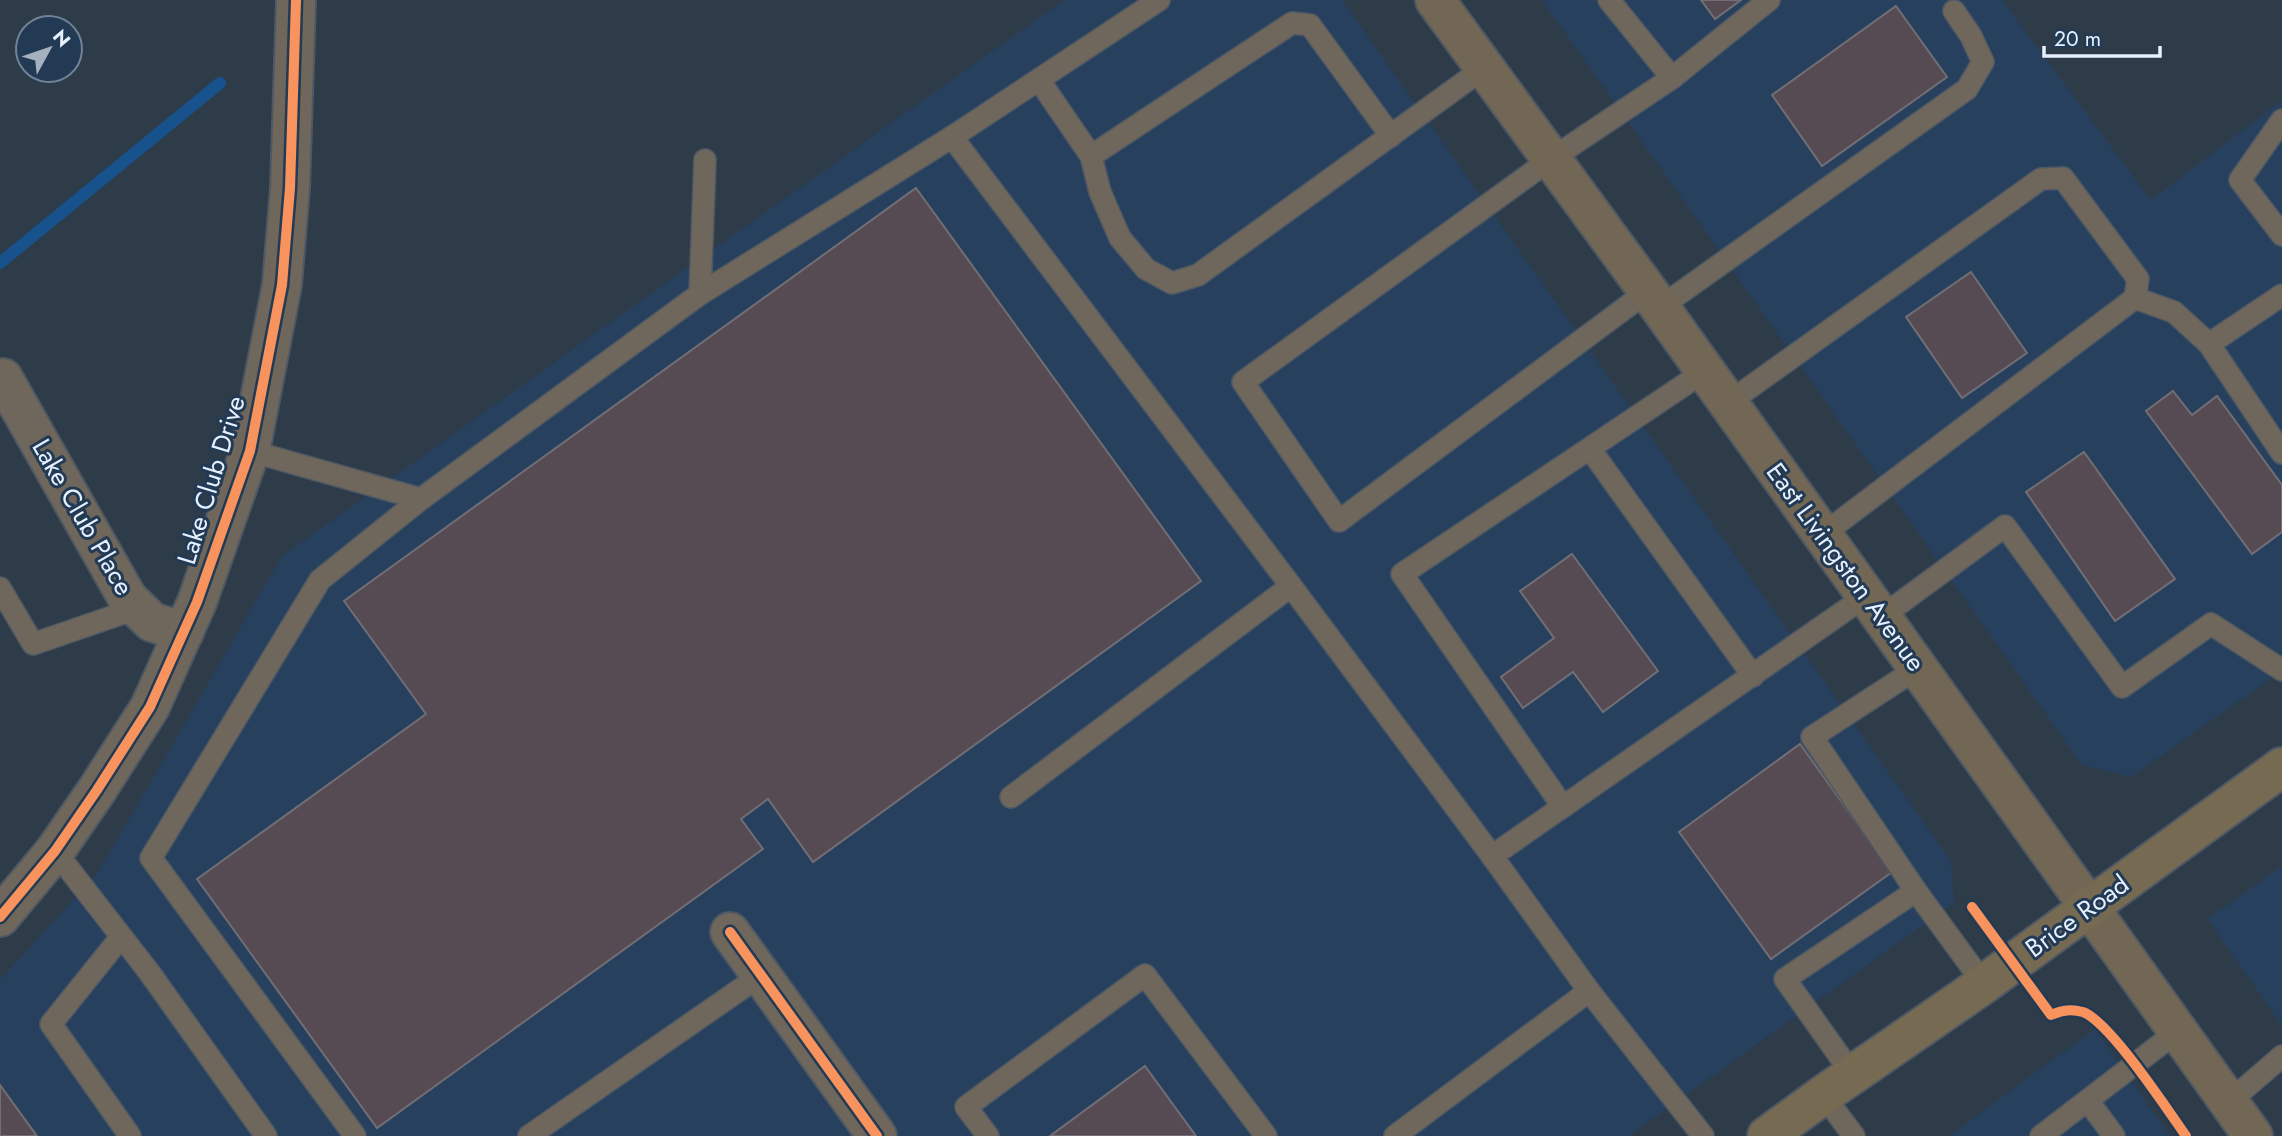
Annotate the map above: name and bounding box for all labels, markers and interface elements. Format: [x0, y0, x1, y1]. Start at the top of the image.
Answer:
north arrow [14, 14, 84, 84]
scale bar [2044, 14, 2160, 58]
text: N [46, 24, 77, 53]
text: 20 m [2054, 24, 2101, 54]
street label: Lake Club Drive [167, 391, 255, 569]
street label: Lake Club Place [23, 432, 143, 602]
street label: East Livingston Avenue [1757, 455, 1935, 679]
street label: Brice Road [2017, 865, 2137, 967]

